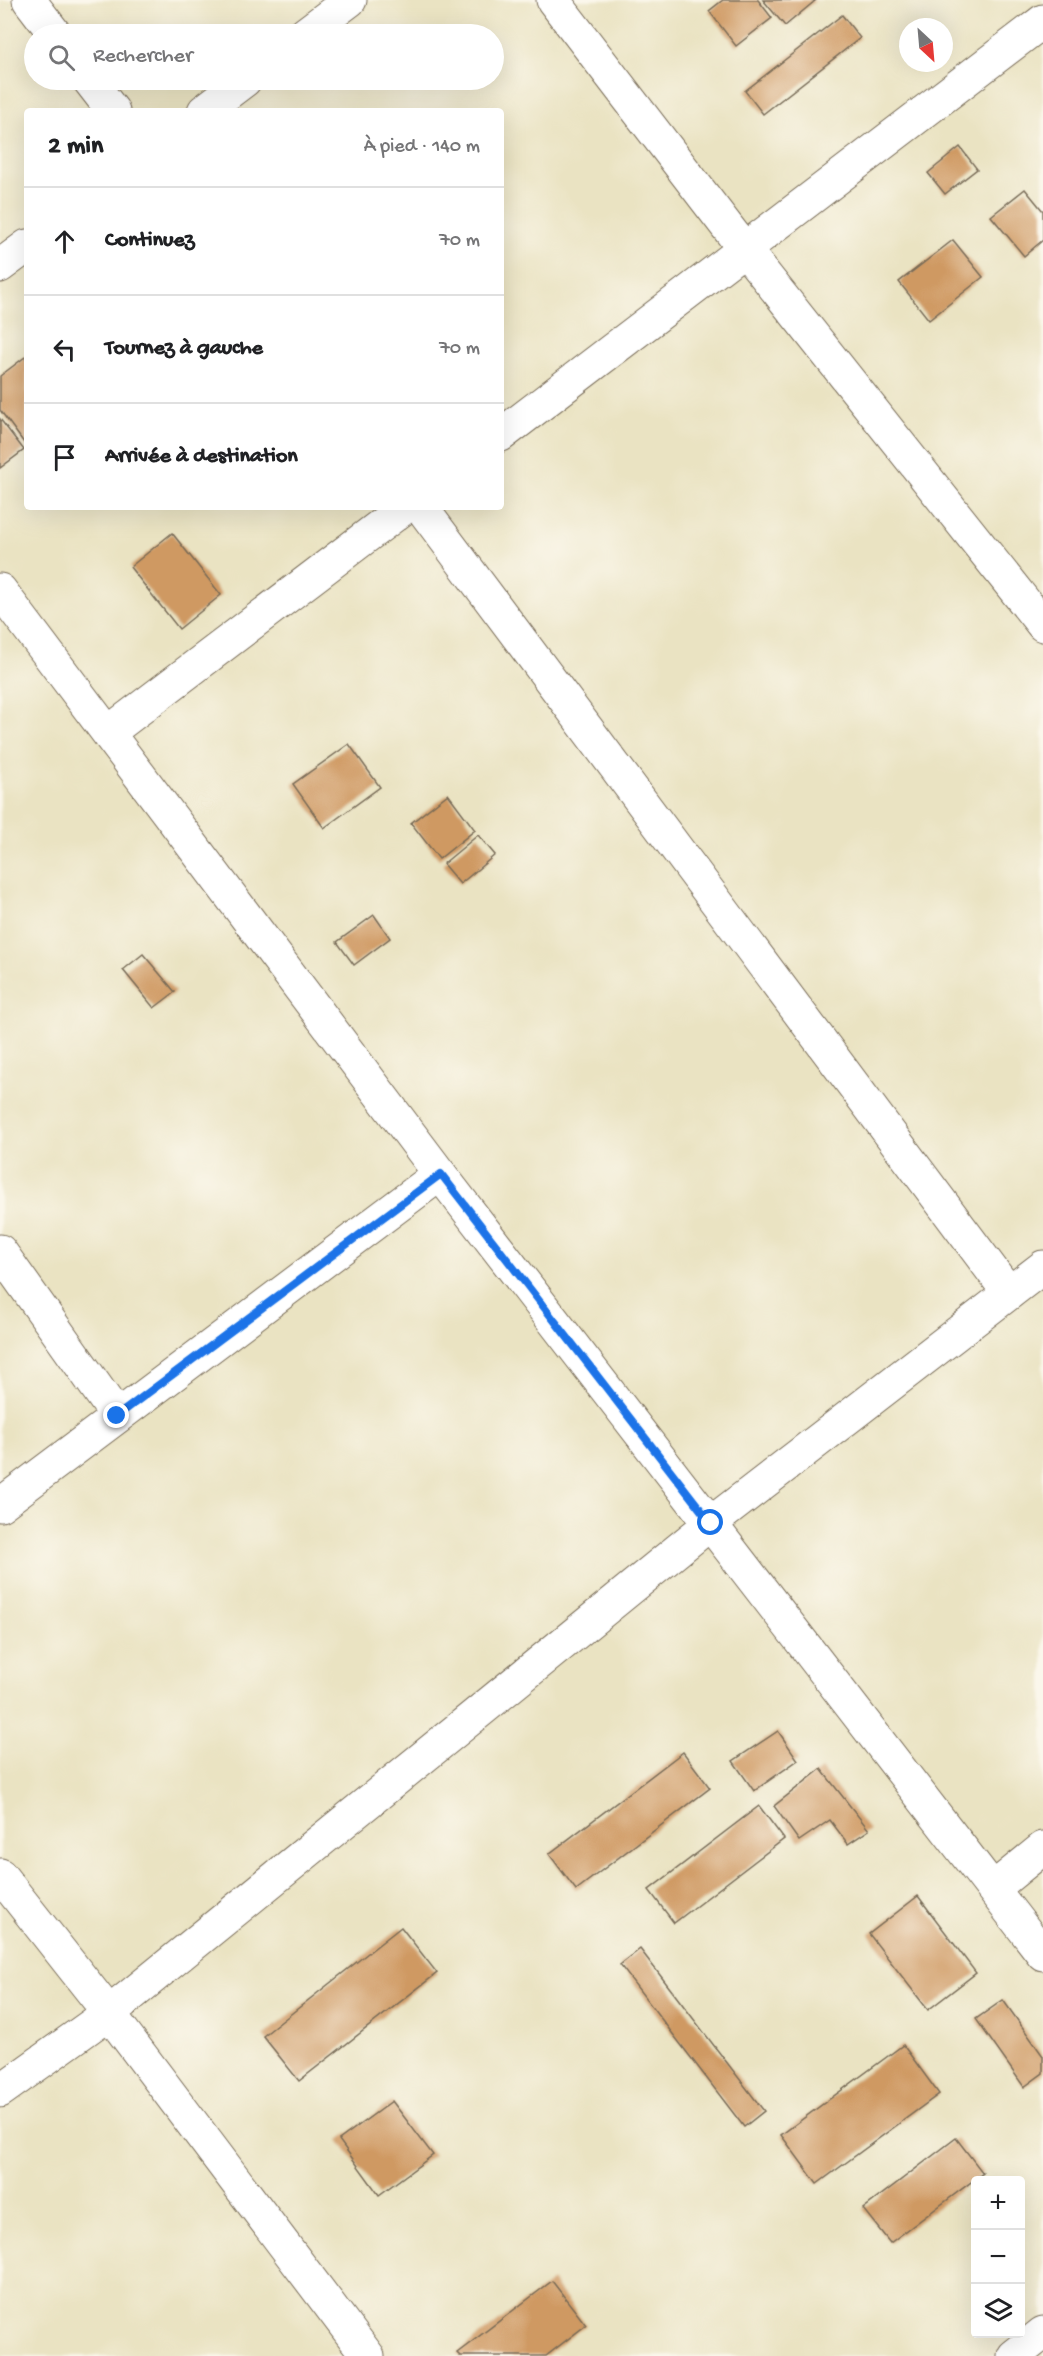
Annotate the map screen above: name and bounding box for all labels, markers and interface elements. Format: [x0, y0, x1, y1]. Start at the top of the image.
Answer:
north arrow [899, 18, 953, 72]
search box [24, 24, 504, 90]
icon: search [45, 41, 78, 74]
text: Rechercher [93, 44, 193, 70]
text: 2 min [48, 132, 103, 163]
text: À pied · 140 m [364, 136, 480, 159]
icon: ahead [48, 225, 81, 258]
text: Continuez [105, 228, 194, 254]
text: 70 m [439, 230, 480, 253]
icon: left [48, 333, 81, 366]
text: Tournez à gauche [105, 336, 263, 362]
text: 70 m [439, 338, 480, 361]
icon: arrive [48, 441, 81, 474]
text: Arrivée à destination [105, 444, 298, 470]
route end [103, 1402, 129, 1428]
route start [697, 1509, 723, 1535]
map controls [971, 2176, 1025, 2338]
button: + [971, 2176, 1025, 2230]
button: − [971, 2230, 1025, 2284]
button: layers [971, 2284, 1025, 2338]

